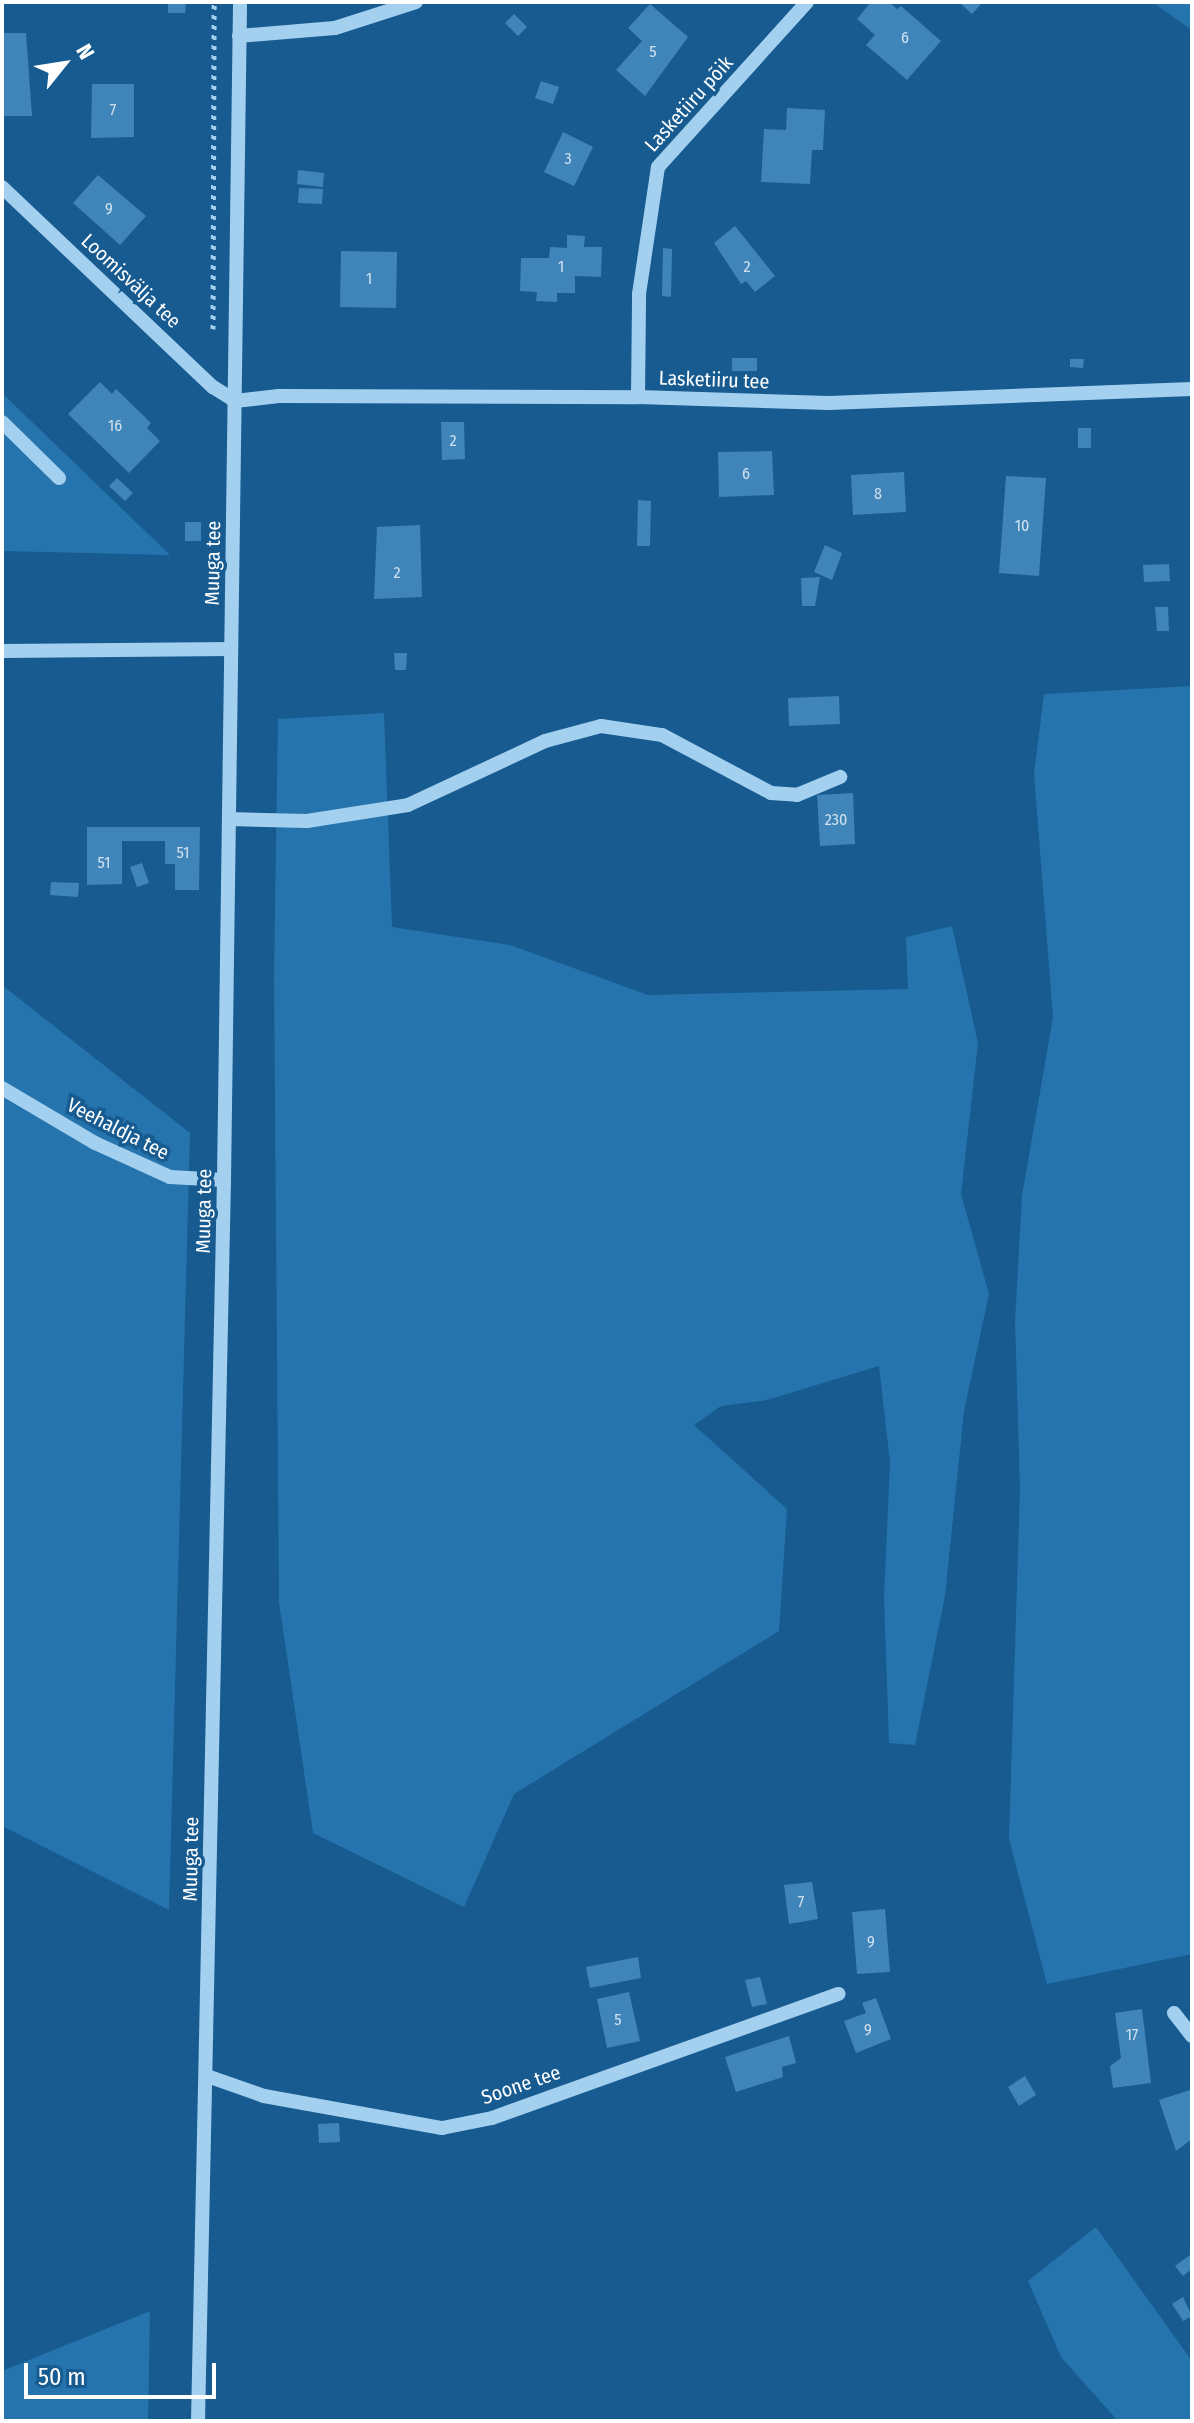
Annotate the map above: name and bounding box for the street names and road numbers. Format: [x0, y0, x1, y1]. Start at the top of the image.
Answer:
street label: Lasketiiru põik [640, 51, 738, 157]
street label: Loomisvälja tee [76, 229, 186, 333]
street label: Lasketiiru tee [658, 366, 770, 394]
street label: Muuga tee [200, 520, 226, 606]
street label: Veehaldja tee [63, 1093, 173, 1165]
street label: Muuga tee [191, 1168, 217, 1254]
street label: Muuga tee [178, 1816, 204, 1902]
street label: Soone tee [478, 2060, 564, 2110]

